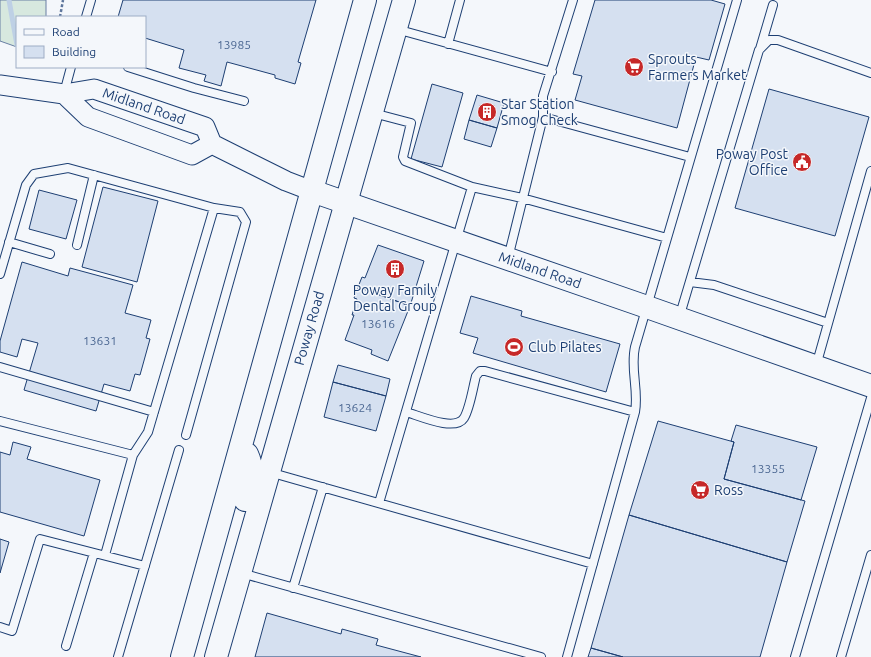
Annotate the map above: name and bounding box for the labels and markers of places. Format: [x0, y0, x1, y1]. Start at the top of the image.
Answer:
place label: Sprouts Farmers Market [648, 51, 747, 83]
supermarket icon: Sprouts Farmers Market [623, 56, 645, 78]
place label: Star Station Smog Check [501, 96, 578, 128]
building icon: Star Station Smog Check [476, 101, 498, 123]
place label: Poway Post Office [716, 146, 788, 178]
public building icon: Poway Post Office [791, 151, 813, 173]
building icon: Poway Family Dental Group [384, 258, 406, 280]
place label: Poway Family Dental Group [353, 282, 437, 314]
sports icon: Club Pilates [503, 336, 525, 358]
place label: Club Pilates [528, 339, 602, 355]
supermarket icon: Ross [689, 479, 711, 501]
place label: Ross [714, 482, 743, 498]

